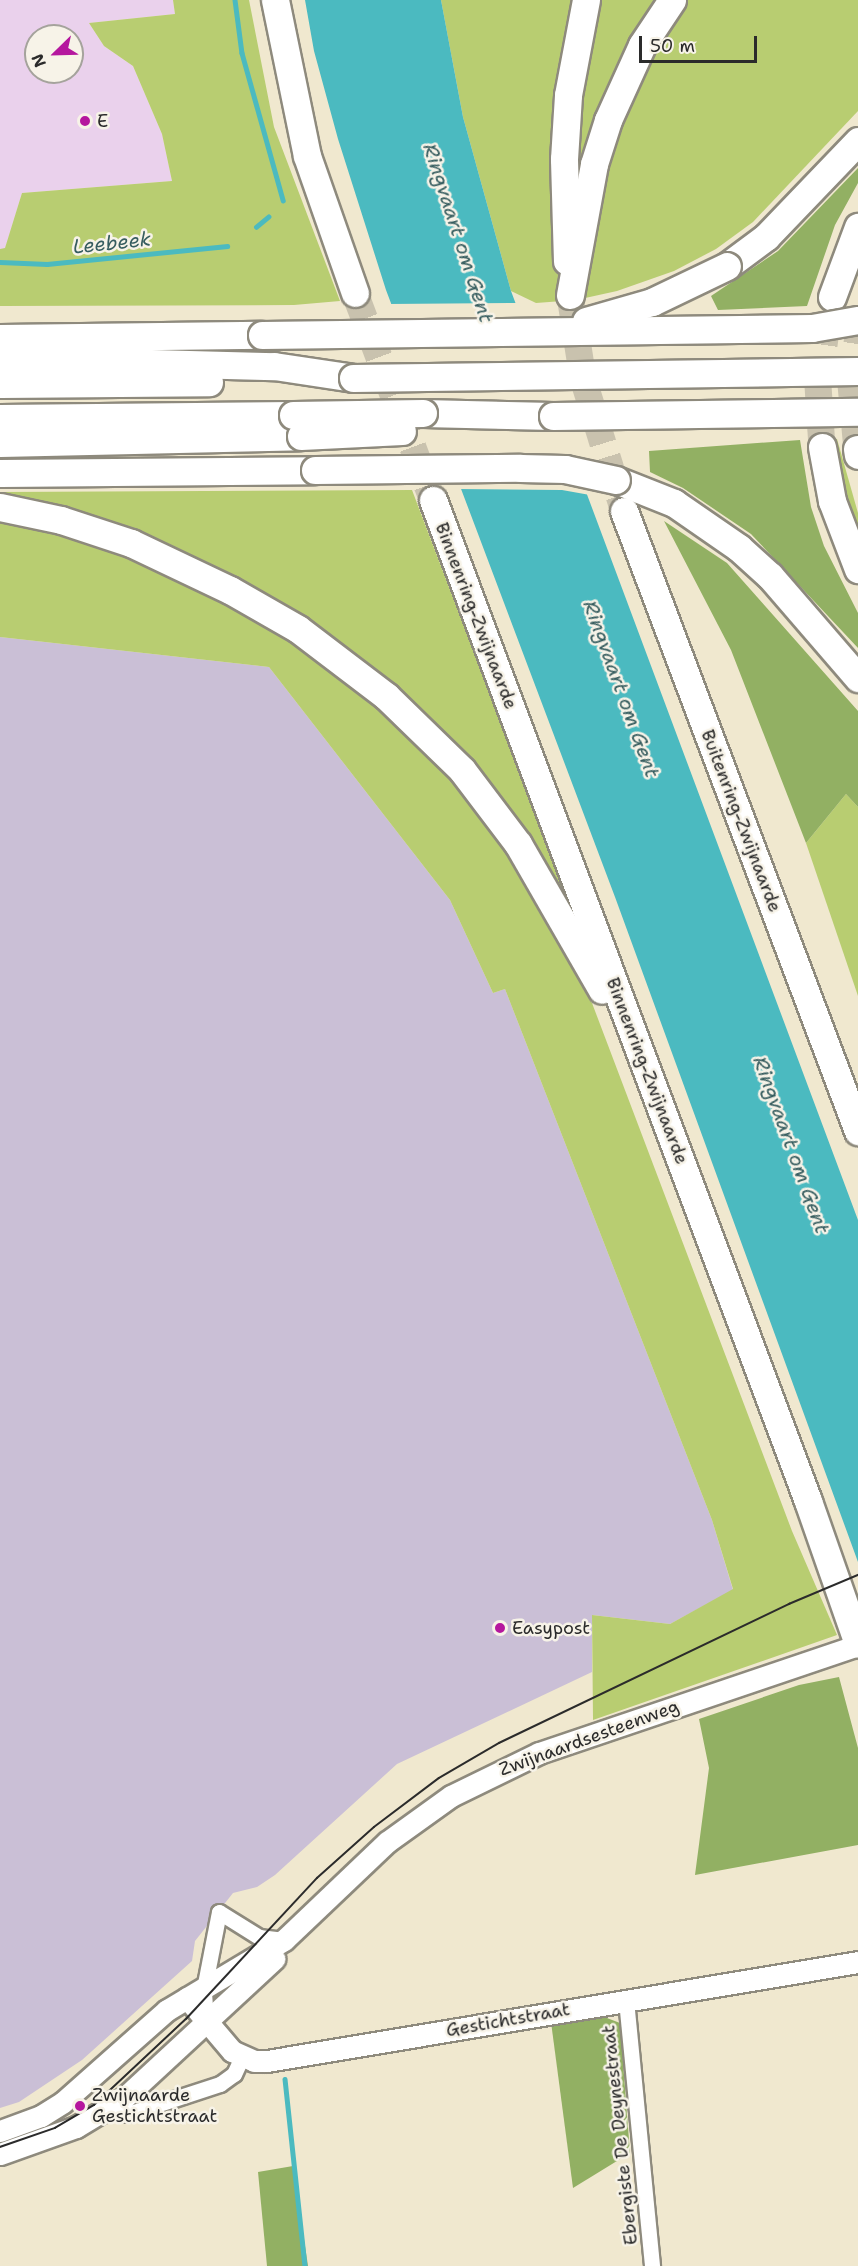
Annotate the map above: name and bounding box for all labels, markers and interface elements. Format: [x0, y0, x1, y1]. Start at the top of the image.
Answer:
north arrow [24, 24, 84, 84]
scale bar [642, 24, 760, 62]
text: 50 m [650, 34, 695, 58]
text: N [27, 51, 51, 70]
place label: E [97, 110, 108, 132]
marker: E [78, 114, 92, 128]
water label: Ringvaart om Gent [418, 140, 498, 326]
water label: Leebeek [72, 227, 152, 259]
street label: Binnenring-Zwijnaarde [430, 520, 522, 712]
water label: Ringvaart om Gent [578, 597, 664, 781]
street label: Buitenring-Zwijnaarde [696, 727, 786, 915]
street label: Binnenring-Zwijnaarde [601, 975, 693, 1167]
water label: Ringvaart om Gent [748, 1053, 834, 1237]
place label: Easypost [512, 1617, 590, 1639]
marker: Easypost [493, 1621, 507, 1635]
street label: Zwijnaardsesteenweg [496, 1695, 682, 1781]
street label: Gestichtstraat [444, 1998, 572, 2042]
street label: Ebergiste De Deynestraat [598, 2024, 642, 2246]
place label: Zwijnaarde Gestichtstraat [92, 2085, 217, 2128]
marker: Zwijnaarde Gestichtstraat [73, 2099, 87, 2113]

